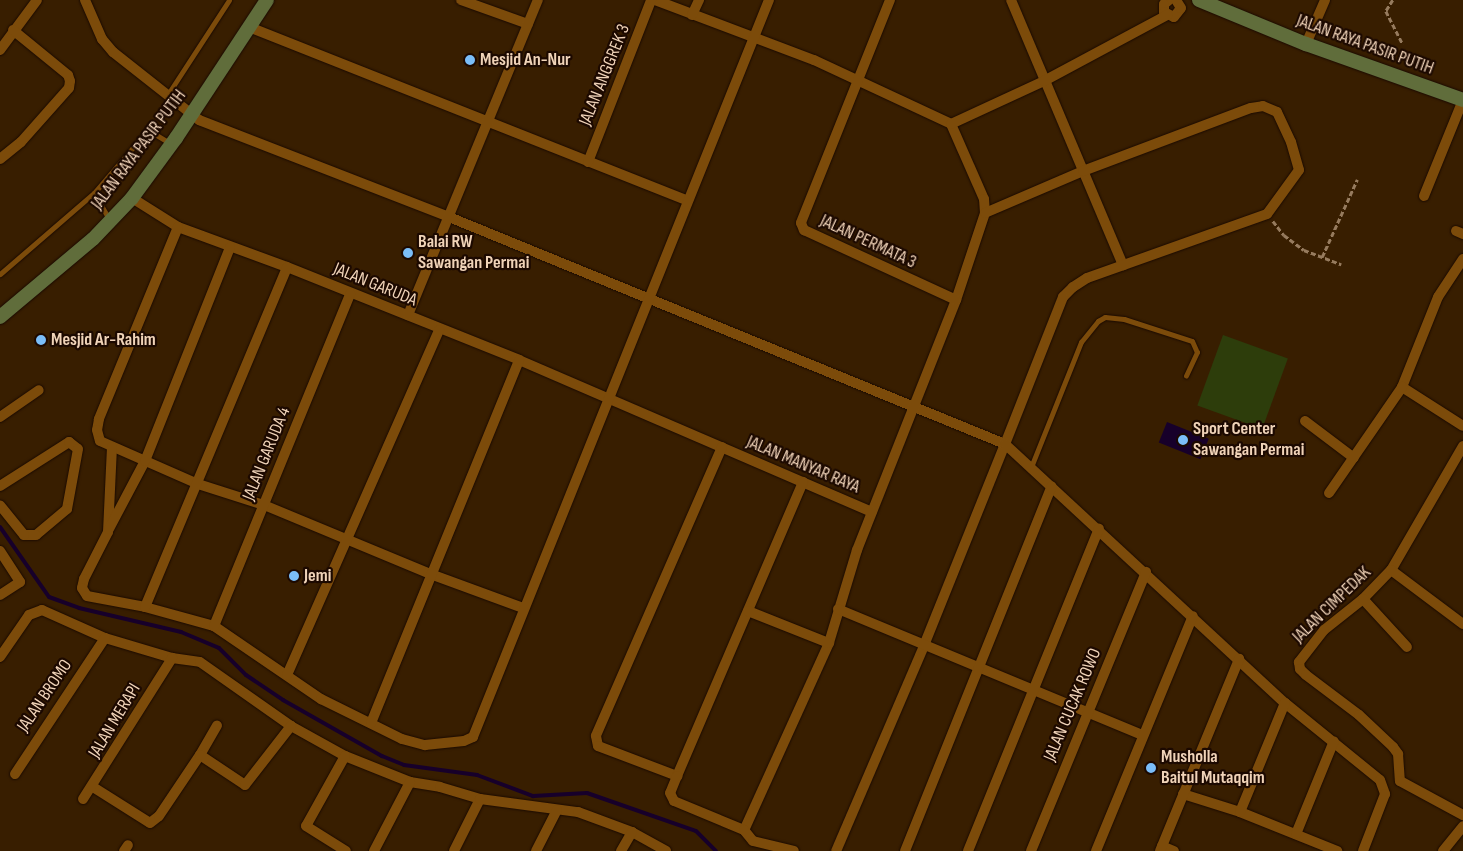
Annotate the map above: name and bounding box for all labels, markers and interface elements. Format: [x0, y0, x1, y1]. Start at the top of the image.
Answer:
street label: JALAN RAYA PASIR PUTIH [1293, 10, 1437, 80]
street label: JALAN ANGGREK 3 [575, 21, 635, 129]
place label: Mesjid An-Nur [480, 49, 571, 71]
marker: Mesjid An-Nur [464, 54, 476, 66]
street label: JALAN RAYA PASIR PUTIH [87, 86, 191, 214]
street label: JALAN PERMATA 3 [816, 210, 920, 274]
place label: Balai RW Sawangan Permai [418, 232, 529, 274]
marker: Balai RW Sawangan Permai [402, 247, 414, 259]
street label: JALAN GARUDA [330, 258, 420, 312]
place label: Mesjid Ar-Rahim [51, 329, 156, 351]
marker: Mesjid Ar-Rahim [35, 334, 47, 346]
street label: JALAN GARUDA 4 [239, 404, 295, 504]
place label: Sport Center Sawangan Permai [1193, 419, 1304, 462]
street label: JALAN MANYAR RAYA [743, 431, 863, 499]
marker: Sport Center Sawangan Permai [1177, 434, 1189, 446]
street label: JALAN CIMPEDAK [1288, 562, 1376, 648]
place label: Jemi [304, 565, 331, 587]
marker: Jemi [288, 570, 300, 582]
street label: JALAN CUCAK ROWO [1040, 645, 1106, 765]
street label: JALAN BROMO [13, 656, 77, 736]
street label: JALAN MERAPI [84, 680, 146, 762]
place label: Musholla Baitul Mutaqqim [1161, 747, 1265, 790]
marker: Musholla Baitul Mutaqqim [1145, 762, 1157, 774]

